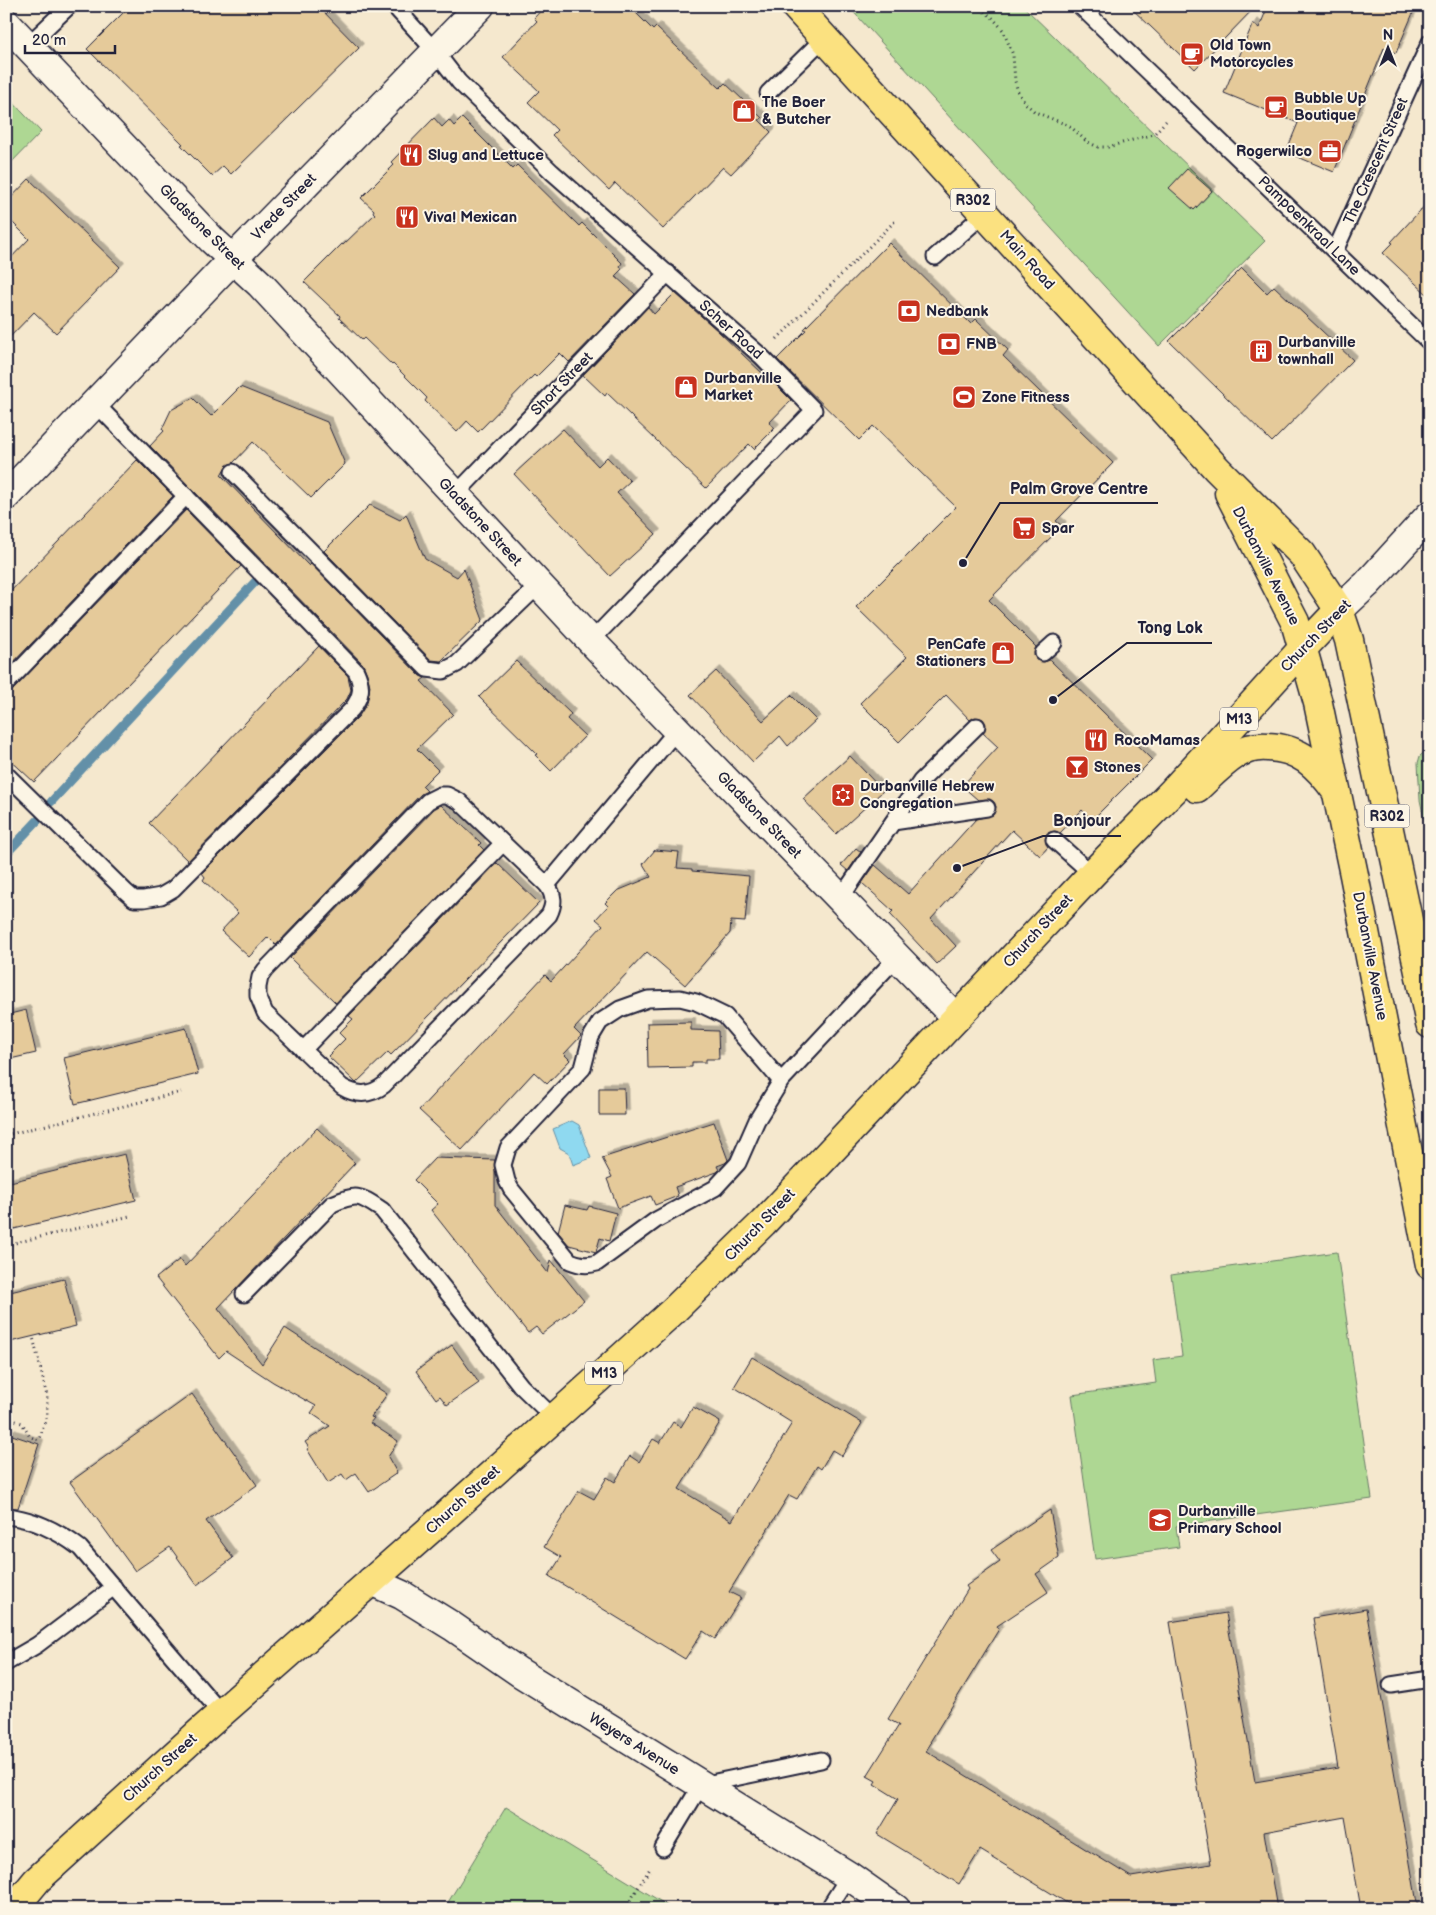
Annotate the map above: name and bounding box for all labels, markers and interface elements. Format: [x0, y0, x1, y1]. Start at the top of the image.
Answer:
scale bar [25, 22, 115, 54]
north arrow [1364, 22, 1414, 72]
text: N [1383, 27, 1393, 44]
text: 20 m [32, 31, 66, 50]
place label: Old Town Motorcycles [1210, 36, 1293, 72]
cafe icon: Old Town Motorcycles [1179, 41, 1205, 67]
place label: Bubble Up Boutique [1294, 89, 1367, 125]
place label: The Boer & Butcher [762, 93, 832, 129]
cafe icon: Bubble Up Boutique [1263, 94, 1289, 120]
street label: The Crescent Street [1339, 94, 1413, 227]
shop icon: The Boer & Butcher [731, 98, 757, 124]
office icon: Rogerwilco [1317, 138, 1343, 164]
restaurant icon: Slug and Lettuce [398, 142, 424, 168]
place label: Rogerwilco [1236, 142, 1312, 161]
place label: Slug and Lettuce [428, 146, 544, 165]
street label: Vrede Street [247, 169, 321, 244]
street label: Pampoenkraal Lane [1254, 172, 1364, 280]
street label: Gladstone Street [155, 180, 249, 274]
road number: R302 [950, 188, 996, 212]
restaurant icon: Viva! Mexican [394, 204, 420, 230]
place label: Viva! Mexican [424, 208, 517, 227]
street label: Main Road [995, 226, 1059, 294]
street label: Scher Road [695, 296, 767, 364]
bank icon: Nedbank [896, 298, 922, 324]
place label: Nedbank [926, 302, 988, 321]
bank icon: FNB [936, 331, 962, 357]
place label: Durbanville townhall [1277, 333, 1356, 369]
place label: FNB [966, 335, 997, 354]
building icon: Durbanville townhall [1248, 338, 1274, 364]
street label: Short Street [527, 348, 597, 420]
place label: Durbanville Market [704, 369, 782, 405]
shop icon: Durbanville Market [673, 374, 699, 400]
sports icon: Zone Fitness [951, 384, 977, 410]
place label: Zone Fitness [982, 388, 1070, 407]
callout: Palm Grove Centre [1000, 472, 1158, 503]
street label: Gladstone Street [434, 474, 526, 570]
text: Palm Grove Centre [1010, 480, 1148, 499]
street label: Durbanville Avenue [1228, 503, 1304, 629]
supermarket icon: Spar [1011, 515, 1037, 541]
place label: Spar [1042, 519, 1075, 538]
street label: Church Street [1277, 595, 1356, 676]
callout: Tong Lok [1127, 612, 1212, 643]
text: Tong Lok [1137, 619, 1203, 638]
place label: PenCafe Stationers [916, 635, 986, 671]
shop icon: PenCafe Stationers [990, 640, 1016, 666]
road number: M13 [1220, 708, 1258, 731]
restaurant icon: RocoMamas [1083, 727, 1109, 753]
place label: RocoMamas [1114, 731, 1200, 750]
bar icon: Stones [1064, 754, 1090, 780]
place label: Stones [1094, 758, 1141, 777]
street label: Gladstone Street [713, 767, 806, 863]
place label: Durbanville Hebrew Congregation [860, 777, 994, 813]
synagogue icon: Durbanville Hebrew Congregation [830, 782, 856, 808]
road number: R302 [1364, 804, 1410, 828]
callout: Bonjour [1043, 805, 1121, 836]
text: Bonjour [1053, 812, 1112, 831]
street label: Church Street [999, 890, 1077, 972]
street label: Durbanville Avenue [1348, 890, 1392, 1022]
street label: Church Street [721, 1184, 800, 1265]
road number: M13 [585, 1362, 623, 1385]
street label: Church Street [422, 1461, 504, 1538]
place label: Durbanville Primary School [1178, 1502, 1282, 1538]
school or university icon: Durbanville Primary School [1147, 1507, 1173, 1533]
street label: Weyers Avenue [585, 1709, 683, 1780]
street label: Church Street [119, 1729, 201, 1806]

